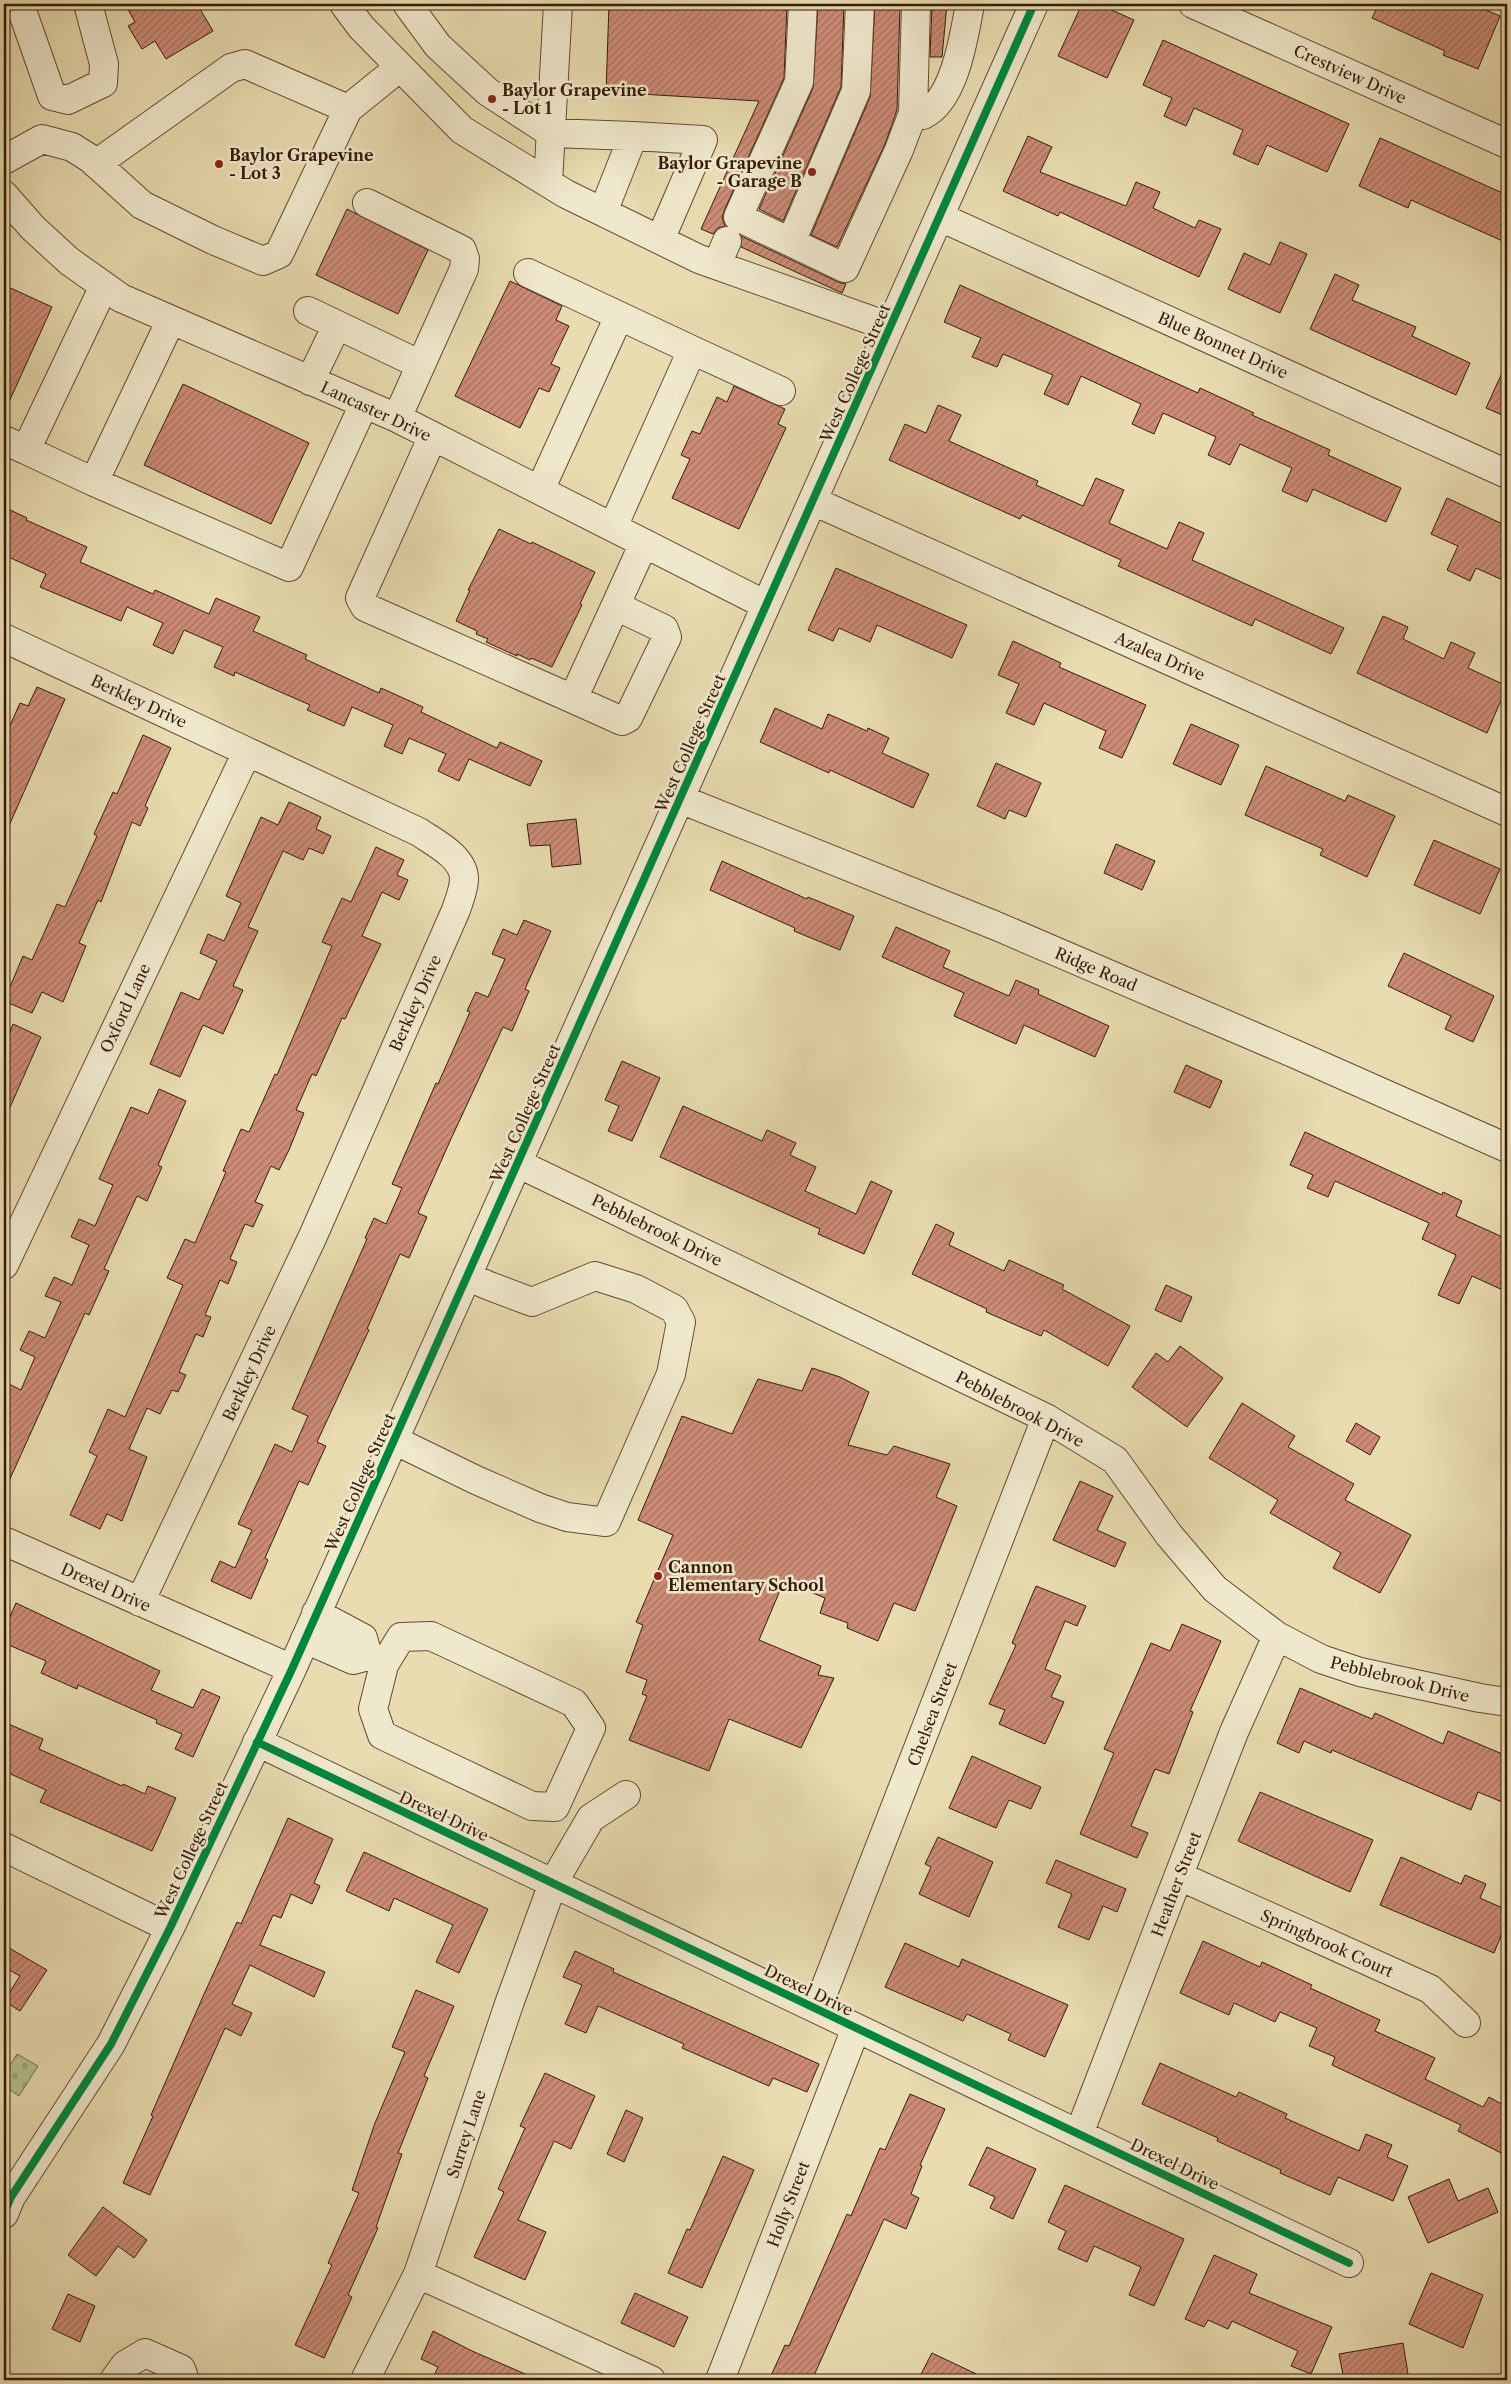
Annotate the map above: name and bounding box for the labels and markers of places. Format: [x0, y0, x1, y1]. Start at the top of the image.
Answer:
place label: Baylor Grapevine - Lot 1 [502, 80, 647, 118]
marker: Baylor Grapevine - Lot 1 [486, 93, 498, 105]
place label: Baylor Grapevine - Lot 3 [229, 145, 374, 183]
place label: Baylor Grapevine - Garage B [657, 153, 802, 191]
marker: Baylor Grapevine - Lot 3 [213, 158, 225, 170]
marker: Baylor Grapevine - Garage B [806, 166, 818, 178]
place label: Cannon Elementary School [668, 1557, 824, 1595]
marker: Cannon Elementary School [652, 1570, 664, 1582]

